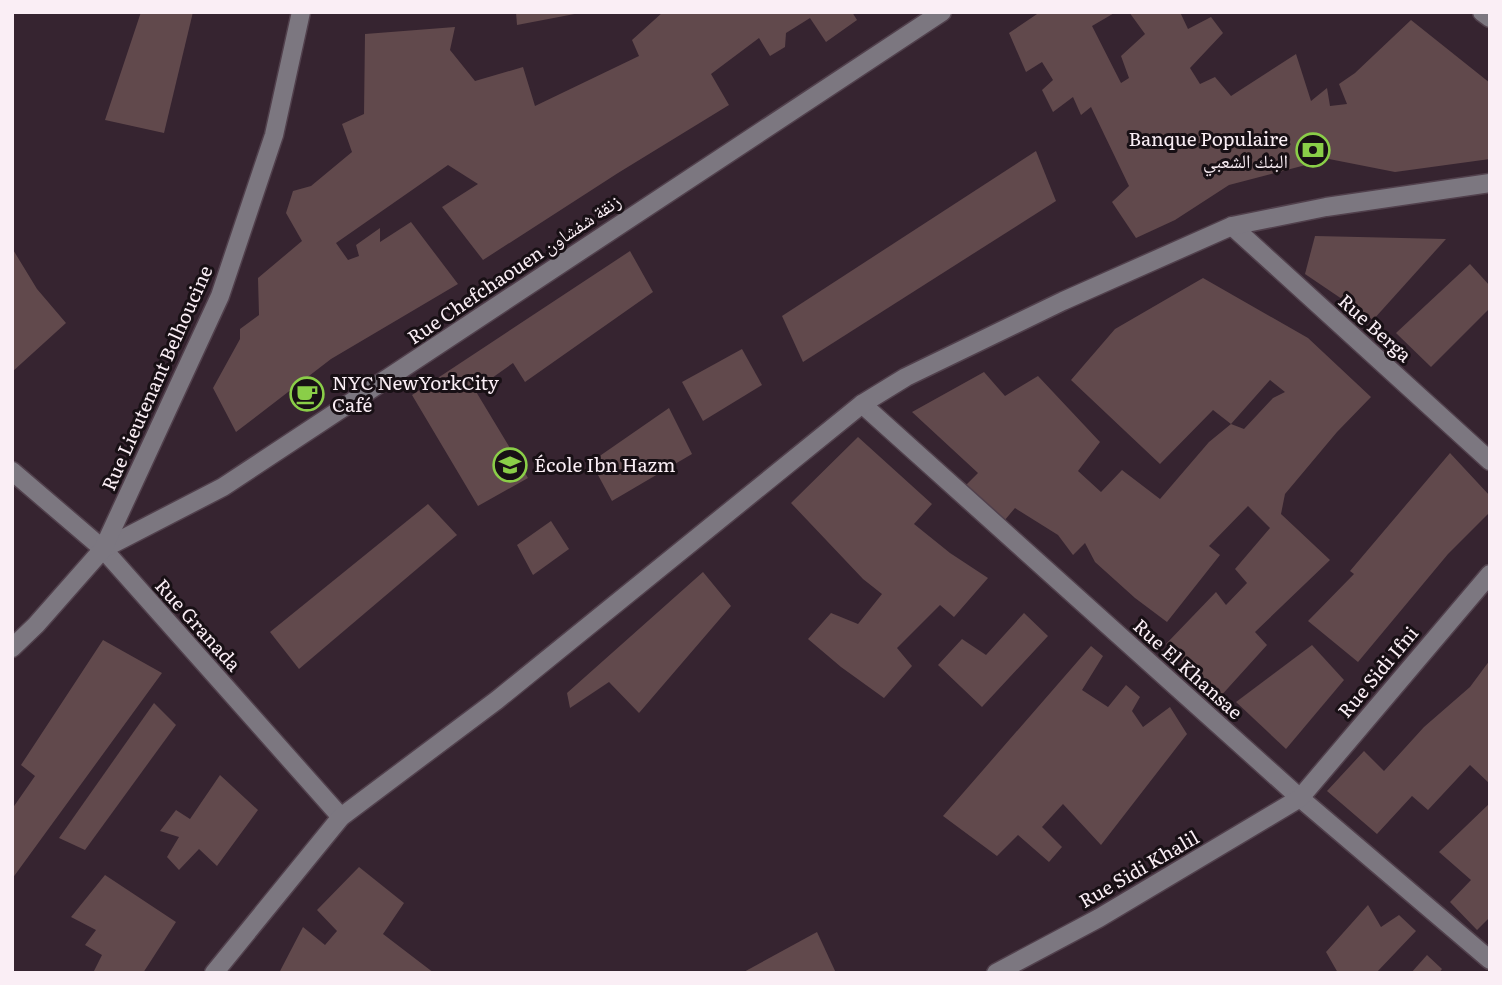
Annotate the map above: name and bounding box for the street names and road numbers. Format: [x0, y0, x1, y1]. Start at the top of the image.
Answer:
street label: Rue Chefchaouen زنقة شفشاون [401, 186, 626, 350]
street label: Rue Lieutenant Belhoucine [94, 260, 219, 495]
street label: Rue Berga [1333, 287, 1419, 368]
street label: Rue Granada [149, 572, 249, 678]
street label: Rue El Khansae [1128, 611, 1250, 725]
street label: Rue Sidi Ifni [1330, 619, 1424, 723]
street label: Rue Sidi Khalil [1073, 822, 1204, 914]

